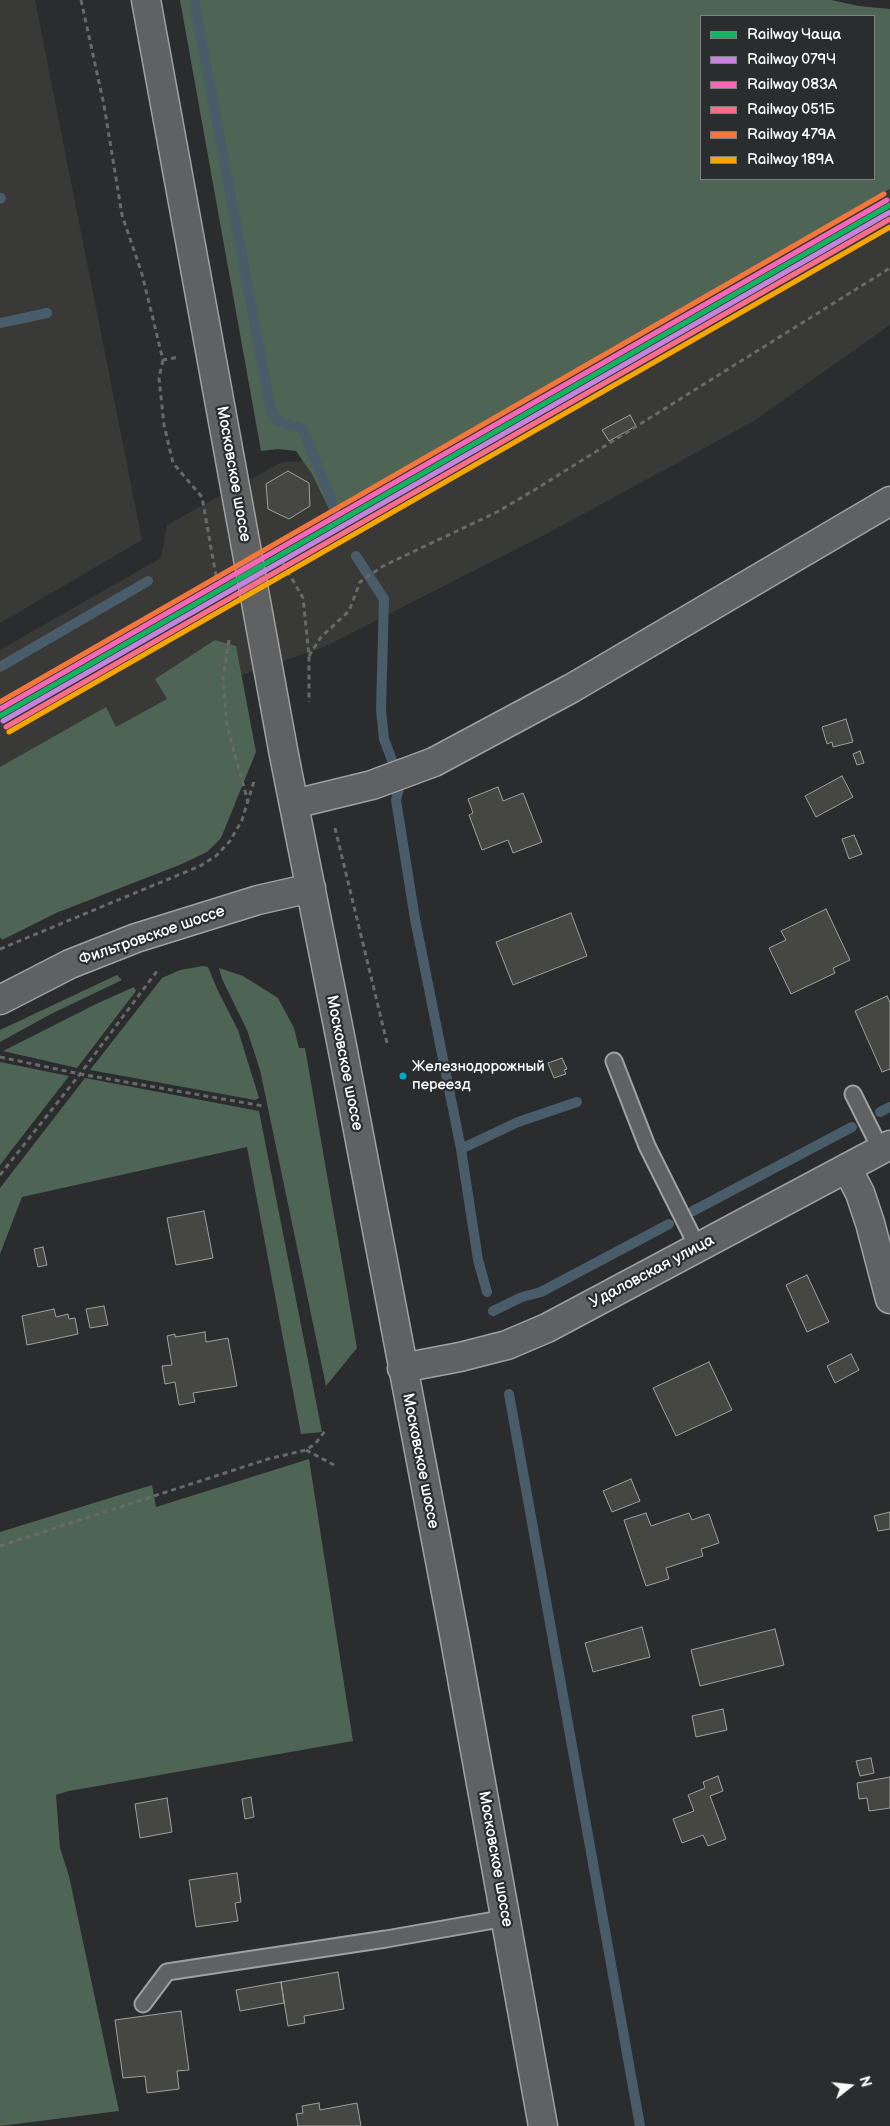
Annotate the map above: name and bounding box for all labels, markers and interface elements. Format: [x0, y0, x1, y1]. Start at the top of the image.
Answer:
legend [700, 15, 875, 180]
text: Railway Чаща [747, 25, 841, 44]
text: Railway 079Ч [747, 50, 836, 69]
text: Railway 083А [747, 75, 837, 94]
text: Railway 051Б [747, 100, 835, 119]
text: Railway 479А [747, 125, 836, 144]
text: Railway 189А [747, 150, 834, 169]
street label: Московское шоссе [212, 405, 254, 543]
street label: Фильтровское шоссе [77, 902, 227, 970]
street label: Московское шоссе [321, 994, 367, 1132]
place label: Железнодорожный переезд [412, 1058, 545, 1093]
marker: Железнодорожный переезд [398, 1071, 408, 1081]
street label: Удаловская улица [586, 1231, 718, 1313]
street label: Московское шоссе [397, 1392, 443, 1530]
street label: Московское шоссе [474, 1790, 516, 1928]
north arrow [825, 2061, 875, 2111]
text: N [855, 2074, 875, 2089]

